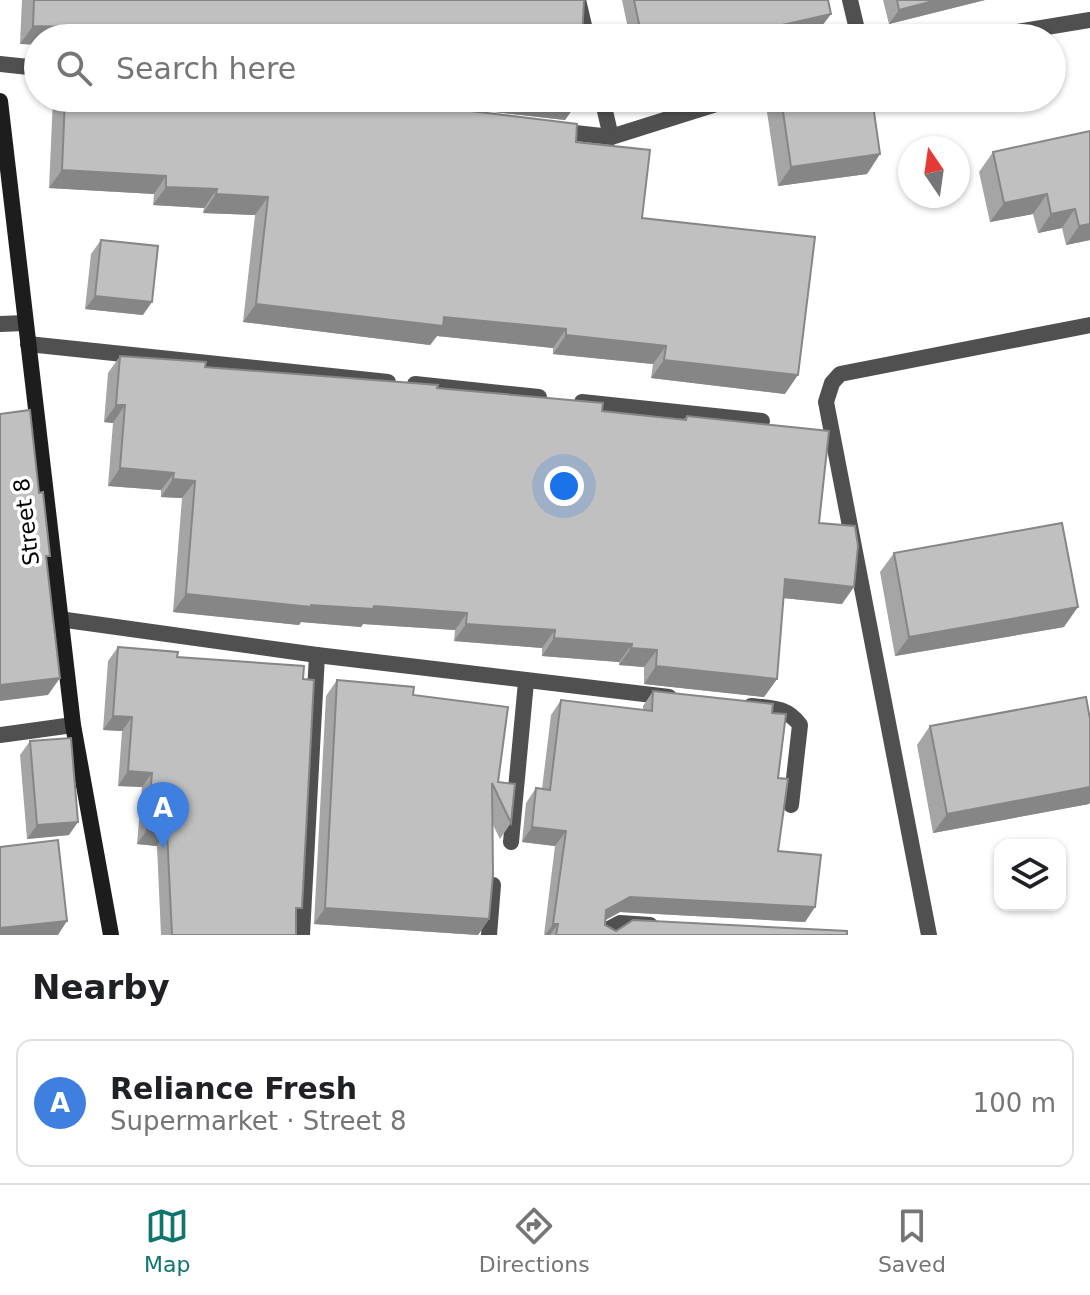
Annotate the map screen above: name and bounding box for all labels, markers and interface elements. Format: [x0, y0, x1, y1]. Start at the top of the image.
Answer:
search box [24, 24, 1066, 112]
icon: search [52, 46, 96, 90]
text: Search here [116, 51, 296, 86]
north arrow [898, 136, 970, 208]
your location [544, 466, 584, 506]
street label: Street 8 [9, 477, 44, 567]
pin: A [137, 782, 189, 848]
map controls [994, 839, 1066, 911]
button: layers [994, 839, 1066, 911]
text: Nearby [32, 967, 170, 1007]
text: Reliance Fresh [110, 1071, 357, 1106]
text: A [50, 1088, 70, 1118]
text: 100 m [973, 1088, 1056, 1118]
text: Supermarket · Street 8 [110, 1106, 407, 1136]
tab: Map [144, 1204, 191, 1277]
tab: Directions [479, 1204, 590, 1277]
tab: Saved [878, 1204, 946, 1277]

